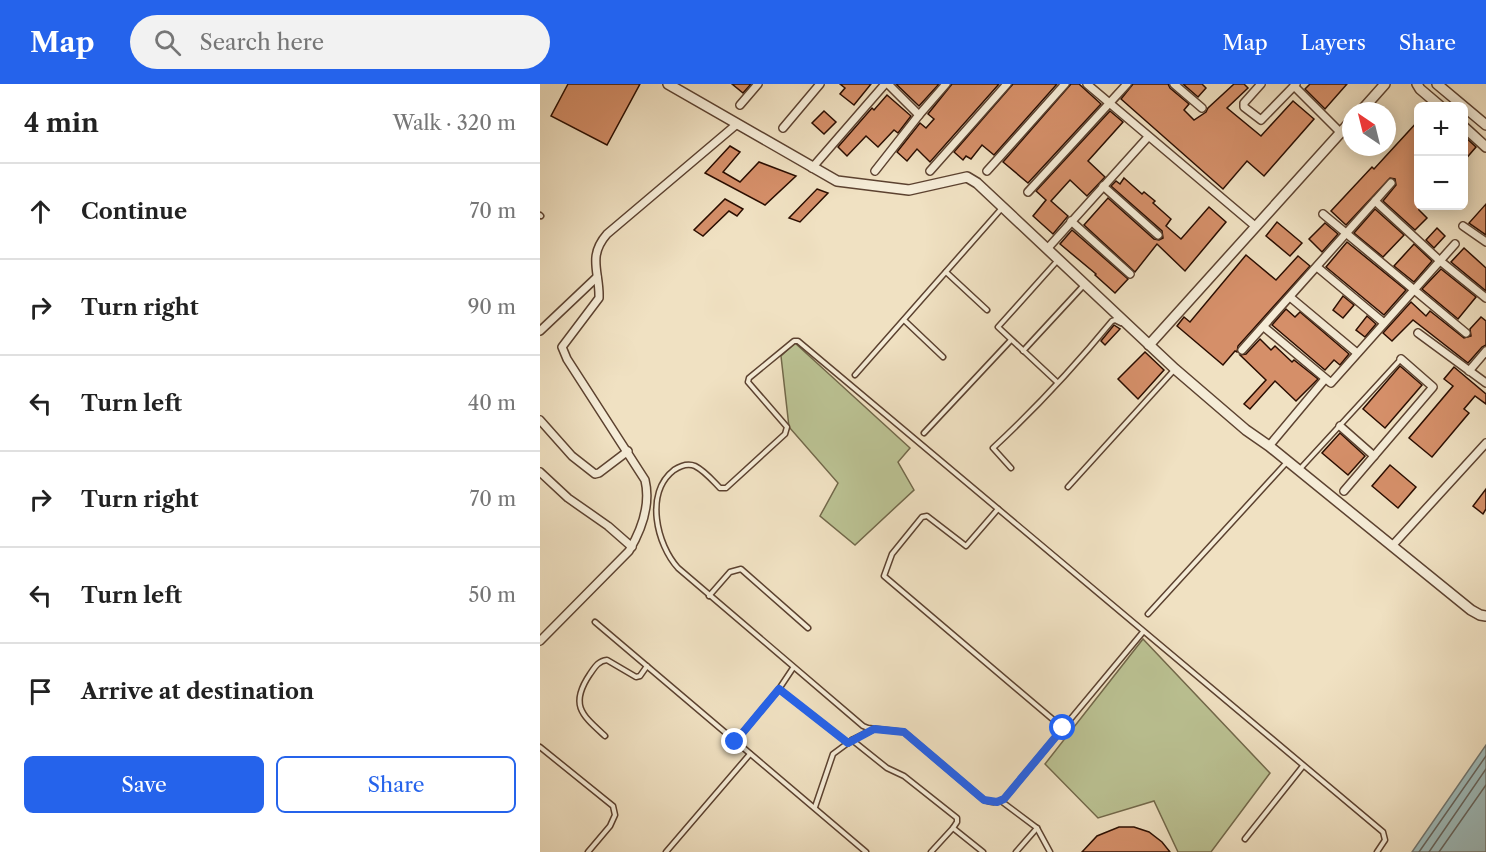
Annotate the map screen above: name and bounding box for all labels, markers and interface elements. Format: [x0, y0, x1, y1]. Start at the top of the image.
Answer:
search box [130, 15, 550, 69]
text: Map [30, 25, 94, 59]
icon: search [151, 26, 184, 59]
text: Search here [199, 29, 324, 56]
text: Map [1223, 30, 1268, 55]
text: Layers [1301, 30, 1366, 55]
text: Share [1399, 30, 1456, 55]
north arrow [1342, 102, 1396, 156]
map controls [1414, 102, 1468, 210]
button: + [1414, 102, 1468, 156]
text: 4 min [24, 107, 99, 139]
text: Walk · 320 m [393, 111, 516, 135]
button: − [1414, 156, 1468, 210]
icon: ahead [24, 195, 57, 228]
text: Continue [81, 198, 187, 225]
text: 70 m [470, 199, 516, 223]
icon: right [24, 291, 57, 324]
text: Turn right [81, 294, 199, 321]
text: 90 m [468, 295, 516, 319]
icon: left [24, 387, 57, 420]
text: Turn left [81, 390, 182, 417]
text: 40 m [468, 391, 516, 415]
icon: right [24, 483, 57, 516]
text: Turn right [81, 486, 199, 513]
text: 70 m [470, 487, 516, 511]
icon: left [24, 579, 57, 612]
text: Turn left [81, 582, 182, 609]
text: 50 m [469, 583, 516, 607]
icon: arrive [24, 675, 57, 708]
text: Arrive at destination [81, 678, 314, 705]
route start [1049, 714, 1075, 740]
route end [721, 728, 747, 754]
button: Save [24, 756, 264, 813]
button: Share [276, 756, 516, 813]

